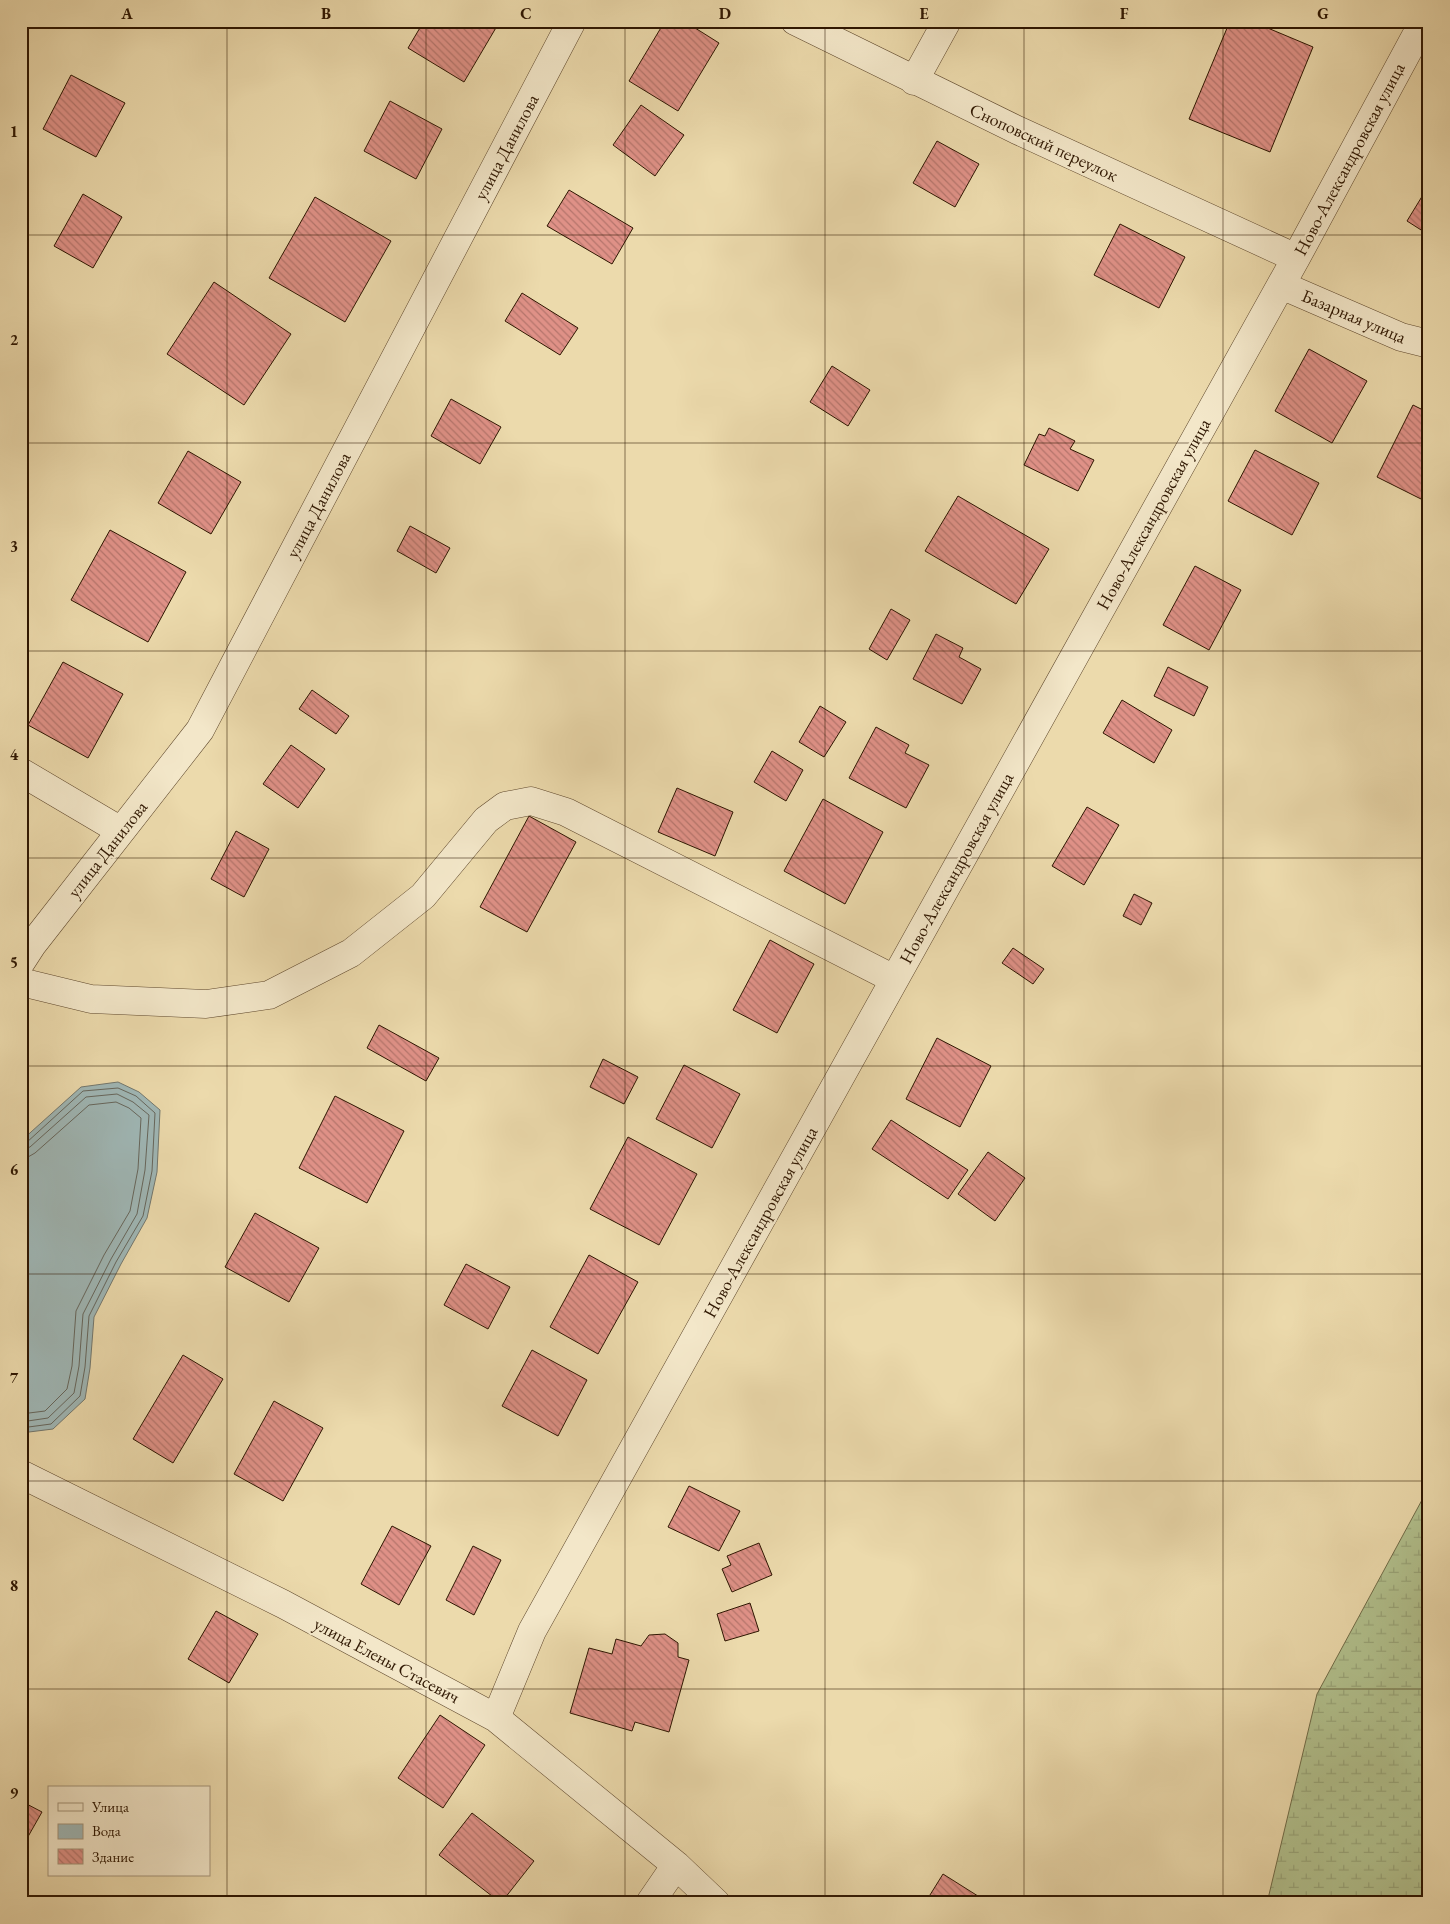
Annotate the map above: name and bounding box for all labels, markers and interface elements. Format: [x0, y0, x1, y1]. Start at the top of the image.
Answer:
text: A [120, 3, 133, 24]
text: B [321, 3, 331, 24]
text: C [520, 3, 532, 24]
text: D [719, 3, 731, 24]
text: E [919, 3, 929, 24]
text: F [1120, 3, 1129, 24]
text: G [1317, 3, 1329, 24]
street label: Ново-Александровская улица [1288, 58, 1410, 259]
street label: улица Данилова [468, 89, 544, 204]
street label: Сноповский переулок [966, 98, 1122, 187]
text: 1 [10, 121, 18, 142]
street label: Базарная улица [1298, 284, 1410, 349]
text: 2 [10, 329, 19, 350]
street label: Ново-Александровская улица [1091, 414, 1216, 614]
street label: улица Данилова [280, 447, 356, 562]
text: 3 [10, 536, 18, 557]
text: 4 [10, 744, 19, 765]
street label: Ново-Александровская улица [894, 768, 1019, 968]
street label: улица Данилова [62, 795, 153, 902]
text: 5 [10, 952, 18, 973]
street label: Ново-Александровская улица [698, 1122, 823, 1322]
text: 6 [10, 1159, 19, 1180]
text: 7 [10, 1367, 19, 1388]
text: 8 [10, 1575, 18, 1596]
street label: улица Елены Стасевич [310, 1612, 464, 1708]
text: 9 [10, 1782, 19, 1803]
legend [48, 1786, 210, 1876]
text: Улица [91, 1797, 129, 1816]
text: Вода [92, 1821, 121, 1840]
text: Здание [92, 1847, 134, 1866]

